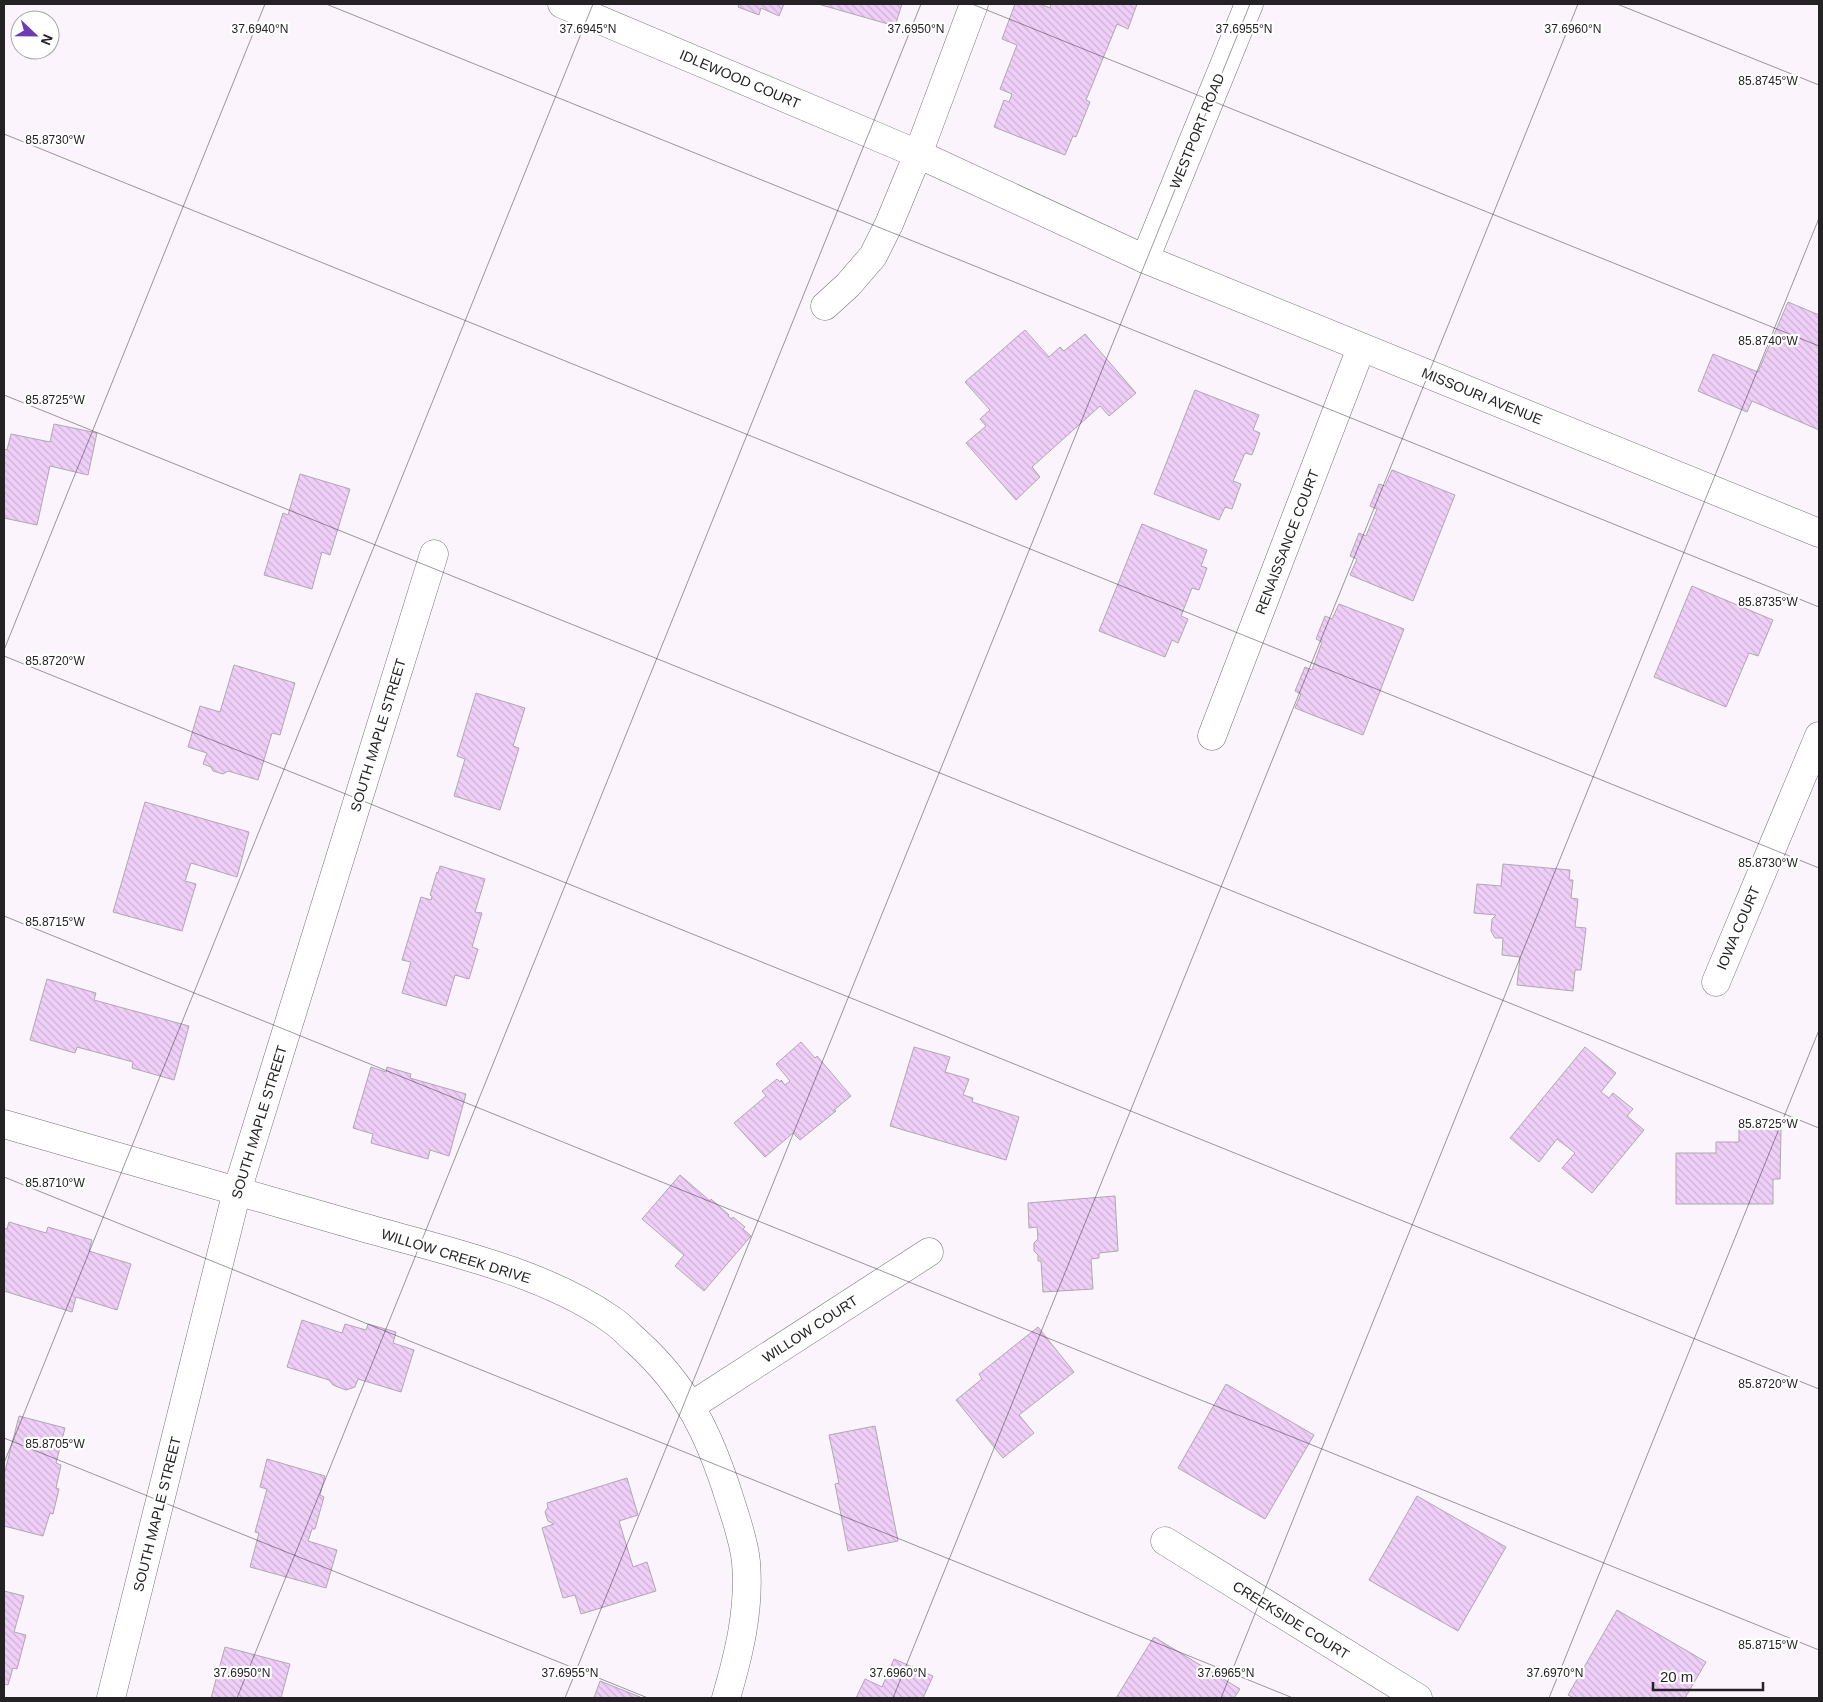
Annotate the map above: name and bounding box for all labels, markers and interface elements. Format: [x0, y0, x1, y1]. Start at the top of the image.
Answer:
north arrow [10, 10, 60, 60]
text: 37.6940°N [232, 22, 288, 36]
text: 37.6945°N [560, 22, 616, 36]
text: 37.6950°N [888, 22, 944, 36]
text: 37.6955°N [1216, 22, 1272, 36]
text: 37.6960°N [1545, 22, 1601, 36]
text: N [38, 32, 56, 48]
street label: IDLEWOOD COURT [677, 46, 803, 112]
street label: WESTPORT ROAD [1167, 71, 1227, 191]
text: 85.8745°W [1738, 74, 1798, 88]
text: 85.8730°W [25, 133, 85, 147]
text: 85.8740°W [1738, 334, 1798, 348]
street label: MISSOURI AVENUE [1419, 364, 1545, 428]
text: 85.8725°W [25, 393, 85, 407]
street label: RENAISSANCE COURT [1252, 467, 1322, 617]
text: 85.8735°W [1738, 595, 1798, 609]
text: 85.8720°W [25, 654, 85, 668]
street label: SOUTH MAPLE STREET [347, 656, 409, 814]
text: 85.8730°W [1738, 856, 1798, 870]
street label: IOWA COURT [1713, 883, 1763, 972]
text: 85.8715°W [25, 915, 85, 929]
street label: SOUTH MAPLE STREET [228, 1043, 290, 1201]
text: 85.8725°W [1738, 1117, 1798, 1131]
text: 85.8710°W [25, 1176, 85, 1190]
street label: WILLOW CREEK DRIVE [379, 1226, 533, 1286]
street label: WILLOW COURT [759, 1292, 861, 1366]
text: 85.8720°W [1738, 1377, 1798, 1391]
street label: SOUTH MAPLE STREET [130, 1434, 184, 1593]
text: 85.8705°W [25, 1437, 85, 1451]
street label: CREEKSIDE COURT [1230, 1578, 1353, 1663]
text: 85.8715°W [1738, 1638, 1798, 1652]
scale bar [1653, 1660, 1763, 1692]
text: 37.6950°N [214, 1666, 270, 1680]
text: 37.6955°N [542, 1666, 598, 1680]
text: 37.6960°N [870, 1666, 926, 1680]
text: 37.6965°N [1198, 1666, 1254, 1680]
text: 37.6970°N [1527, 1666, 1583, 1680]
text: 20 m [1660, 1668, 1693, 1685]

